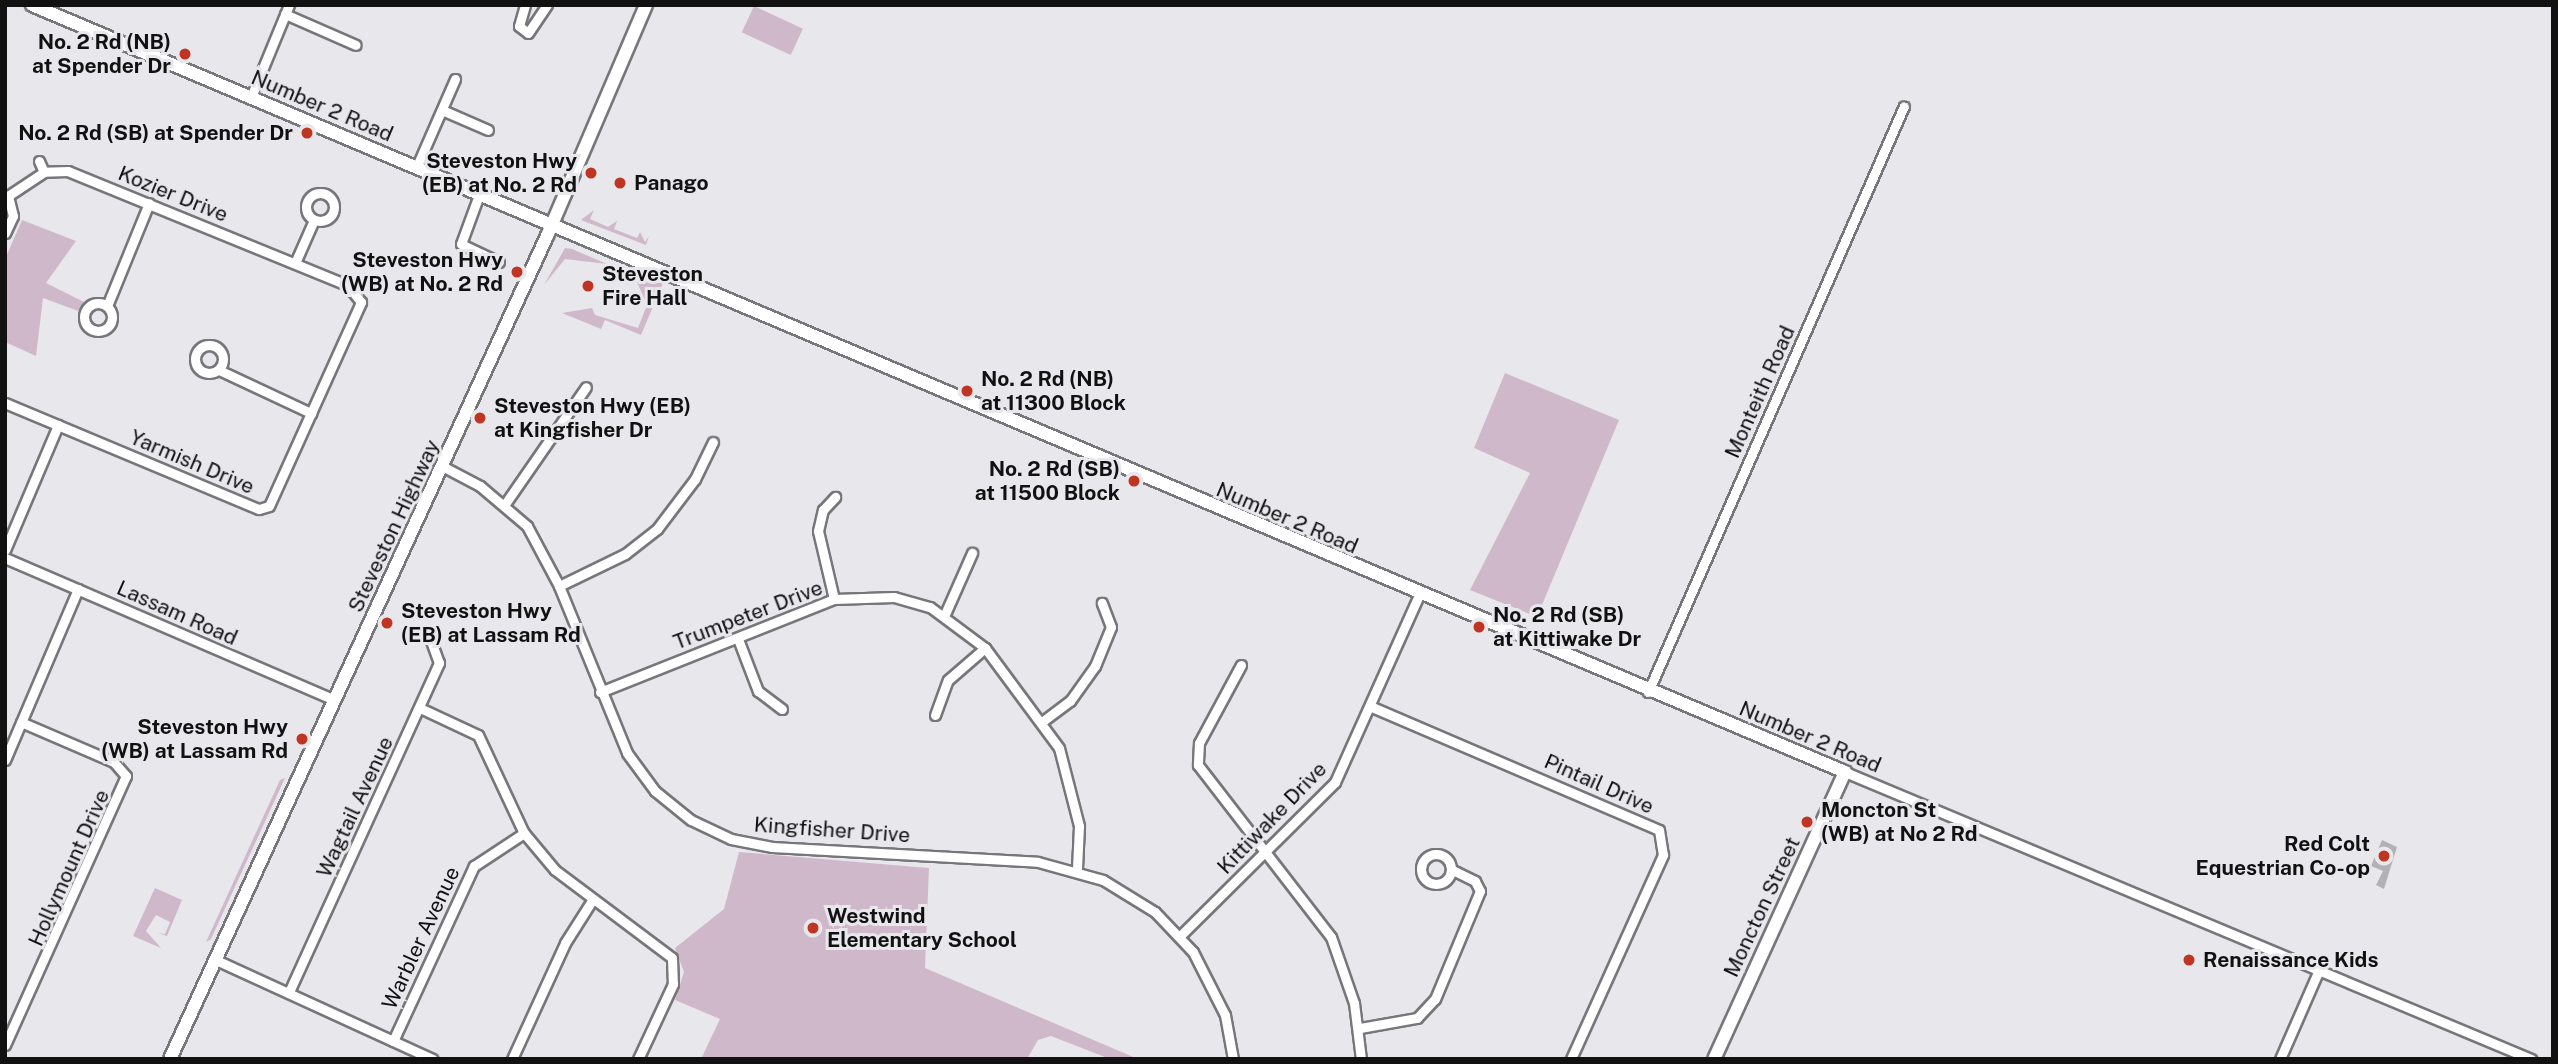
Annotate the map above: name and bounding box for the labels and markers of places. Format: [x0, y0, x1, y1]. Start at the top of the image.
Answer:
place label: No. 2 Rd (NB) at Spender Dr [32, 29, 171, 79]
marker: No. 2 Rd (NB) at Spender Dr [177, 46, 193, 62]
place label: No. 2 Rd (SB) at Spender Dr [18, 120, 293, 146]
marker: No. 2 Rd (SB) at Spender Dr [299, 125, 315, 141]
place label: Steveston Hwy (EB) at No. 2 Rd [422, 148, 577, 198]
marker: Steveston Hwy (EB) at No. 2 Rd [583, 165, 599, 181]
place label: Panago [634, 170, 709, 196]
marker: Panago [612, 175, 628, 191]
place label: Steveston Hwy (WB) at No. 2 Rd [341, 247, 503, 297]
place label: Steveston Fire Hall [602, 261, 703, 311]
marker: Steveston Hwy (WB) at No. 2 Rd [509, 264, 525, 280]
marker: Steveston Fire Hall [580, 278, 596, 294]
place label: No. 2 Rd (NB) at 11300 Block [981, 366, 1126, 416]
marker: No. 2 Rd (NB) at 11300 Block [959, 383, 975, 399]
place label: Steveston Hwy (EB) at Kingfisher Dr [494, 393, 691, 443]
marker: Steveston Hwy (EB) at Kingfisher Dr [472, 410, 488, 426]
place label: No. 2 Rd (SB) at 11500 Block [975, 456, 1120, 506]
marker: No. 2 Rd (SB) at 11500 Block [1126, 473, 1142, 489]
place label: Steveston Hwy (EB) at Lassam Rd [401, 598, 581, 648]
place label: No. 2 Rd (SB) at Kittiwake Dr [1493, 602, 1641, 652]
marker: Steveston Hwy (EB) at Lassam Rd [379, 615, 395, 631]
marker: No. 2 Rd (SB) at Kittiwake Dr [1471, 619, 1487, 635]
place label: Steveston Hwy (WB) at Lassam Rd [101, 714, 288, 764]
marker: Steveston Hwy (WB) at Lassam Rd [294, 731, 310, 747]
place label: Moncton St (WB) at No 2 Rd [1821, 797, 1977, 847]
marker: Moncton St (WB) at No 2 Rd [1799, 814, 1815, 830]
place label: Red Colt Equestrian Co-op [2196, 831, 2370, 881]
marker: Red Colt Equestrian Co-op [2376, 848, 2392, 864]
place label: Westwind Elementary School [827, 903, 1017, 953]
marker: Westwind Elementary School [805, 920, 821, 936]
place label: Renaissance Kids [2203, 947, 2379, 973]
marker: Renaissance Kids [2181, 952, 2197, 968]

